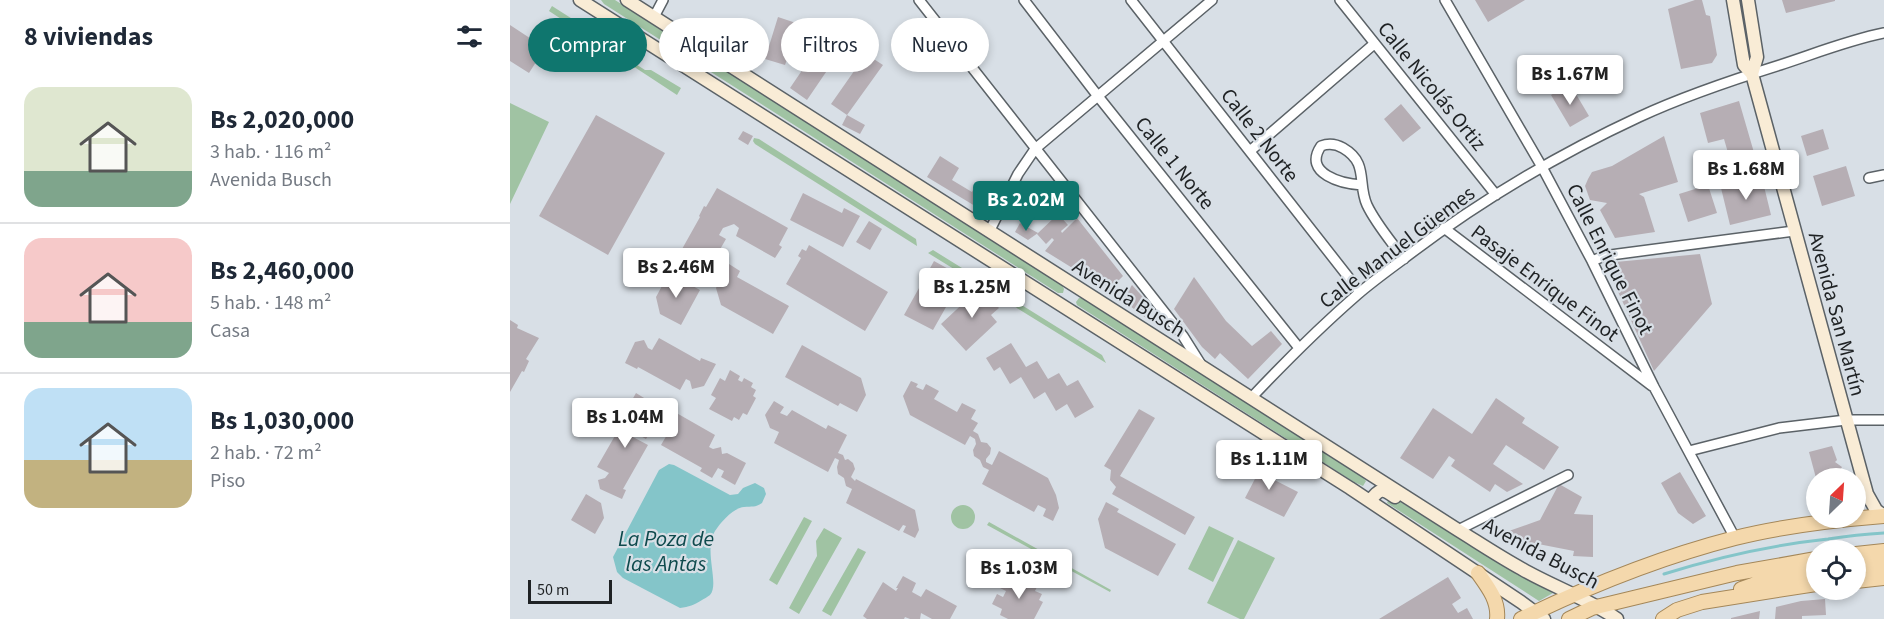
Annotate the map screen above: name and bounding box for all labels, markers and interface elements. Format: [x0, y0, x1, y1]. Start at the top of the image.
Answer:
street label: Calle Nicolás Ortiz [1370, 15, 1494, 157]
text: 8 viviendas [24, 18, 153, 55]
chip: Comprar [528, 18, 647, 72]
chip: Alquilar [659, 18, 769, 72]
chip: Filtros [781, 18, 879, 72]
chip: Nuevo [891, 18, 989, 72]
icon: filters [453, 20, 486, 53]
pin: Bs 1.67M [1508, 55, 1632, 106]
text: Bs 1.67M [1531, 60, 1609, 88]
street label: Calle 2 Norte [1214, 82, 1306, 188]
text: Bs 2,020,000 [210, 101, 354, 138]
street label: Calle 1 Norte [1128, 110, 1222, 216]
icon: home [72, 111, 144, 183]
text: 3 hab. · 116 m² [210, 138, 331, 166]
pin: Bs 1.68M [1684, 150, 1808, 201]
text: Bs 1.68M [1707, 155, 1785, 183]
text: Avenida Busch [210, 166, 332, 194]
street label: Calle Manuel Güemes [1313, 178, 1481, 316]
street label: Calle Enrique Finot [1559, 178, 1661, 340]
pin: Bs 2.02M [964, 181, 1088, 232]
text: Bs 2.02M [987, 186, 1065, 214]
street label: Pasaje Enrique Finot [1465, 217, 1625, 349]
street label: Avenida San Martín [1801, 229, 1873, 399]
pin: Bs 2.46M [614, 248, 738, 299]
street label: Avenida Busch [1067, 251, 1191, 345]
text: Bs 2,460,000 [210, 252, 354, 289]
text: Bs 2.46M [637, 253, 715, 281]
icon: home [72, 262, 144, 334]
pin: Bs 1.25M [910, 268, 1034, 319]
text: Bs 1.25M [933, 273, 1011, 301]
text: 5 hab. · 148 m² [210, 289, 331, 317]
text: Casa [210, 317, 250, 345]
pin: Bs 1.04M [563, 398, 687, 449]
text: Bs 1,030,000 [210, 402, 354, 439]
text: Bs 1.04M [586, 403, 664, 431]
icon: home [72, 412, 144, 484]
text: 2 hab. · 72 m² [210, 439, 322, 467]
pin: Bs 1.11M [1207, 440, 1331, 491]
text: Bs 1.11M [1230, 445, 1308, 473]
text: Piso [210, 467, 245, 495]
north arrow [1806, 468, 1866, 528]
map controls [1806, 468, 1866, 600]
street label: Avenida Busch [1477, 510, 1605, 596]
water label: La Poza de las Antas [618, 523, 714, 580]
button: locate [1806, 540, 1866, 600]
pin: Bs 1.03M [957, 549, 1081, 600]
text: Bs 1.03M [980, 554, 1058, 582]
scale bar [528, 577, 612, 604]
text: 50 m [537, 579, 569, 601]

